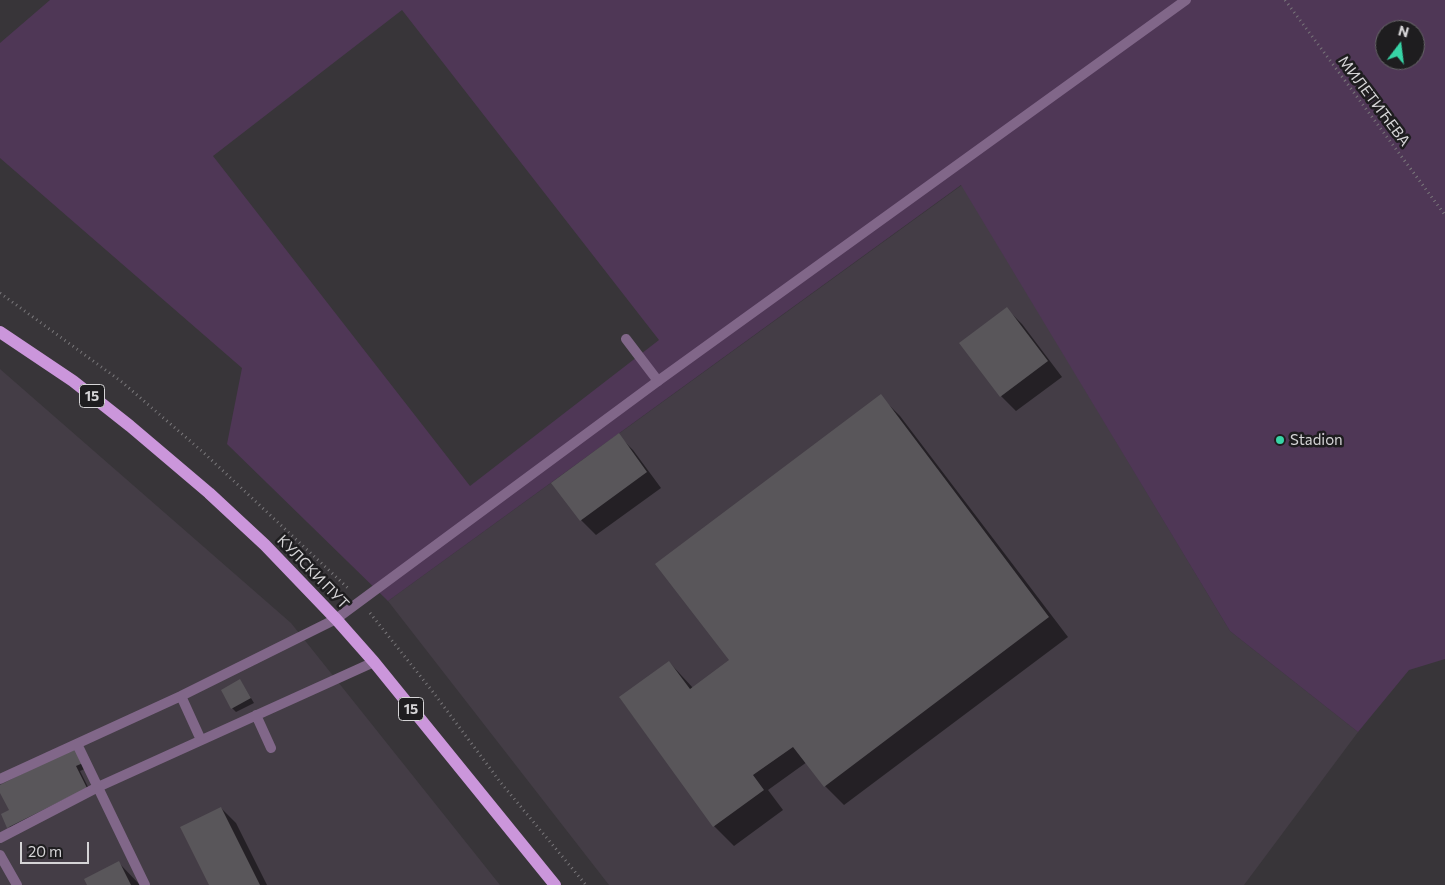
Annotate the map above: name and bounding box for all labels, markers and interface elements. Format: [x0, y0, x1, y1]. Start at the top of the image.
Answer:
north arrow [1375, 20, 1425, 70]
text: N [1396, 21, 1411, 41]
street label: МИЛЕТИЋЕВА [1334, 52, 1414, 150]
road number: 15 [80, 384, 104, 408]
place label: Stadion [1290, 431, 1343, 449]
marker: Stadion [1274, 434, 1286, 446]
street label: КУЛСКИ ПУТ [273, 531, 353, 613]
road number: 15 [398, 698, 424, 721]
scale bar [22, 832, 91, 864]
text: 20 m [28, 842, 62, 860]

